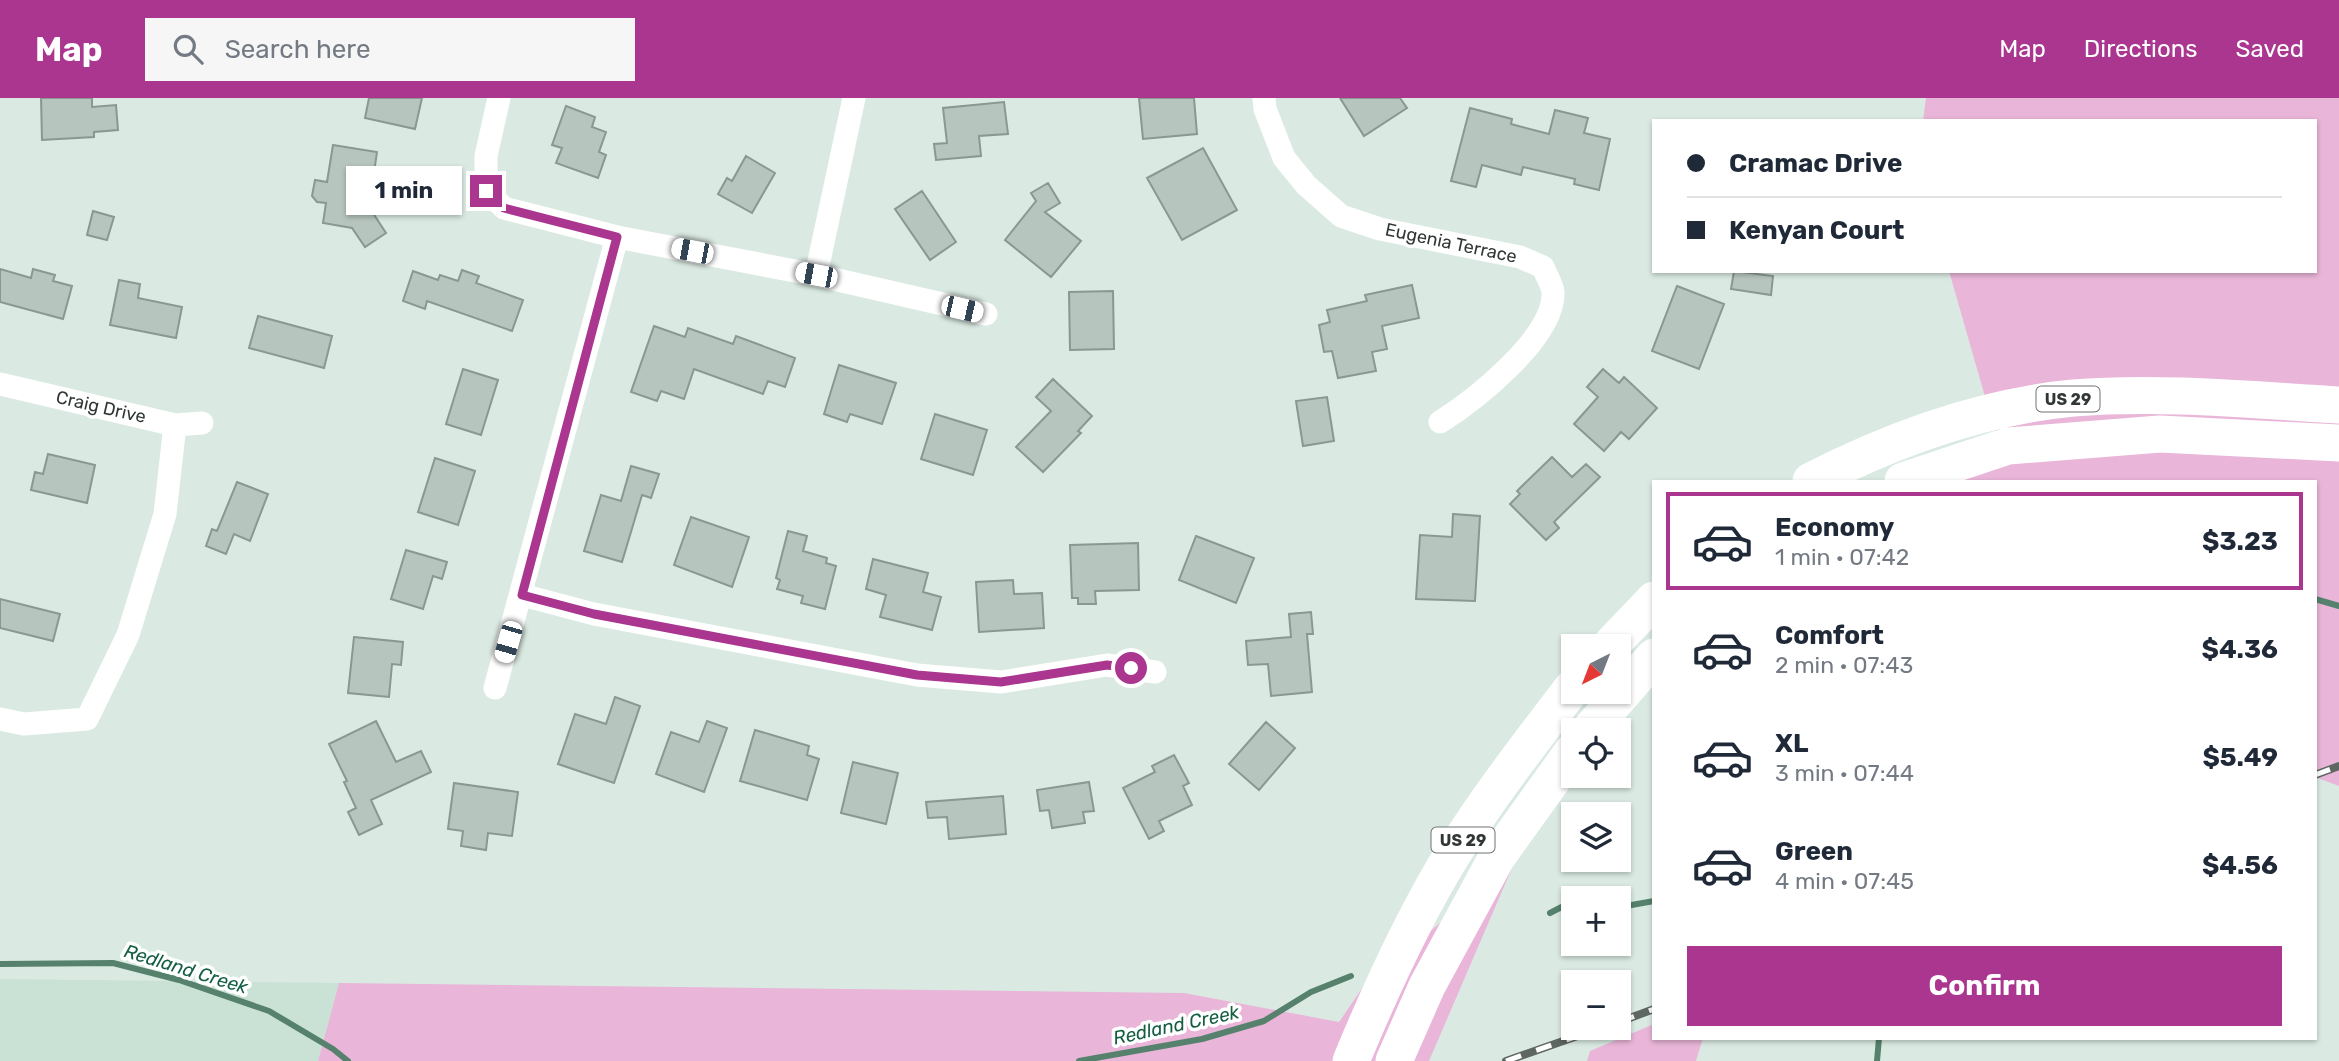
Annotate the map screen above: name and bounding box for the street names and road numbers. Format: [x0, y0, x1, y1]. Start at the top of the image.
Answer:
street label: Eugenia Terrace [1383, 218, 1519, 268]
street label: Craig Drive [54, 386, 148, 428]
road number: US 29 [2036, 386, 2100, 412]
road number: US 29 [1432, 828, 1494, 852]

